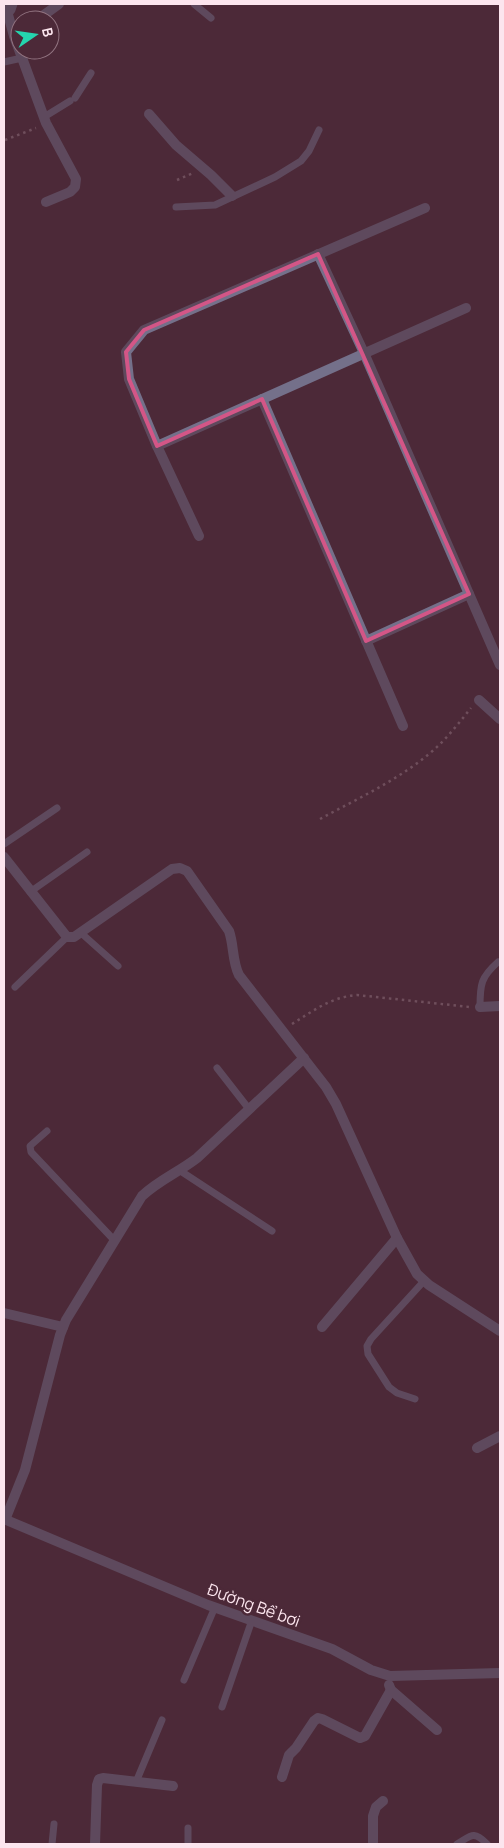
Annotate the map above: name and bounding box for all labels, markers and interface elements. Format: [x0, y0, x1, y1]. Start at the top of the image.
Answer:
north arrow [10, 10, 60, 60]
text: B [38, 26, 58, 39]
street label: Đường Bể bơi [205, 1578, 303, 1632]

